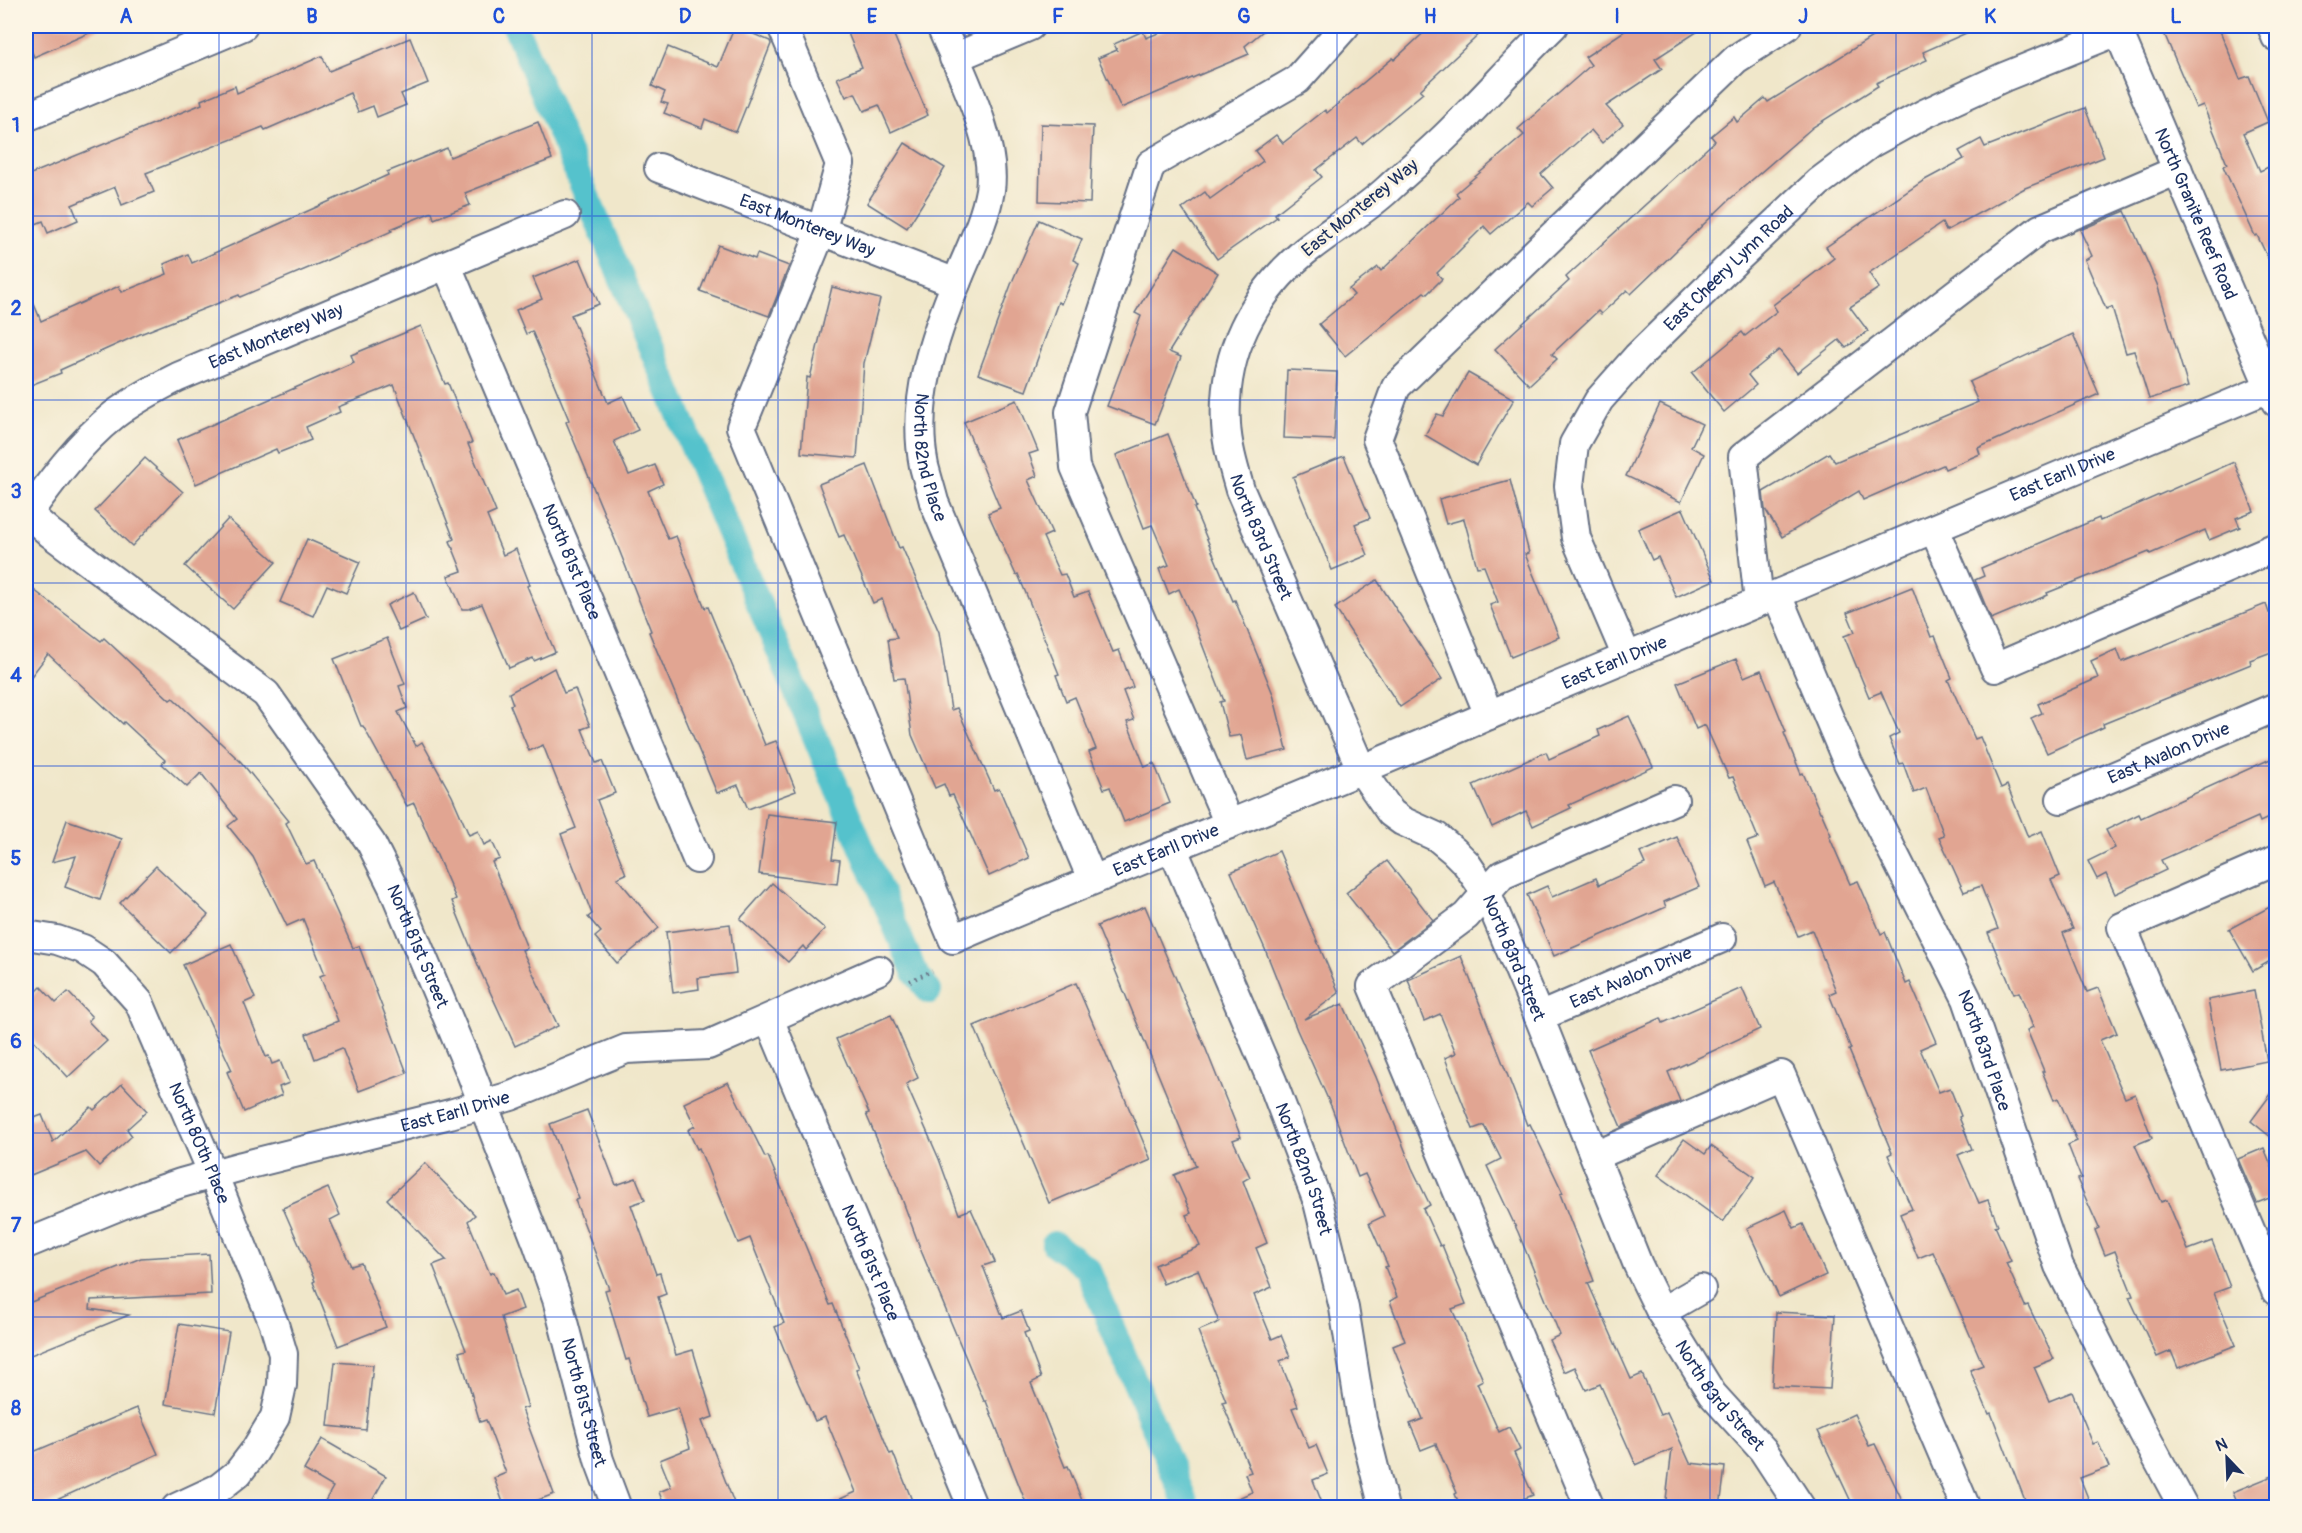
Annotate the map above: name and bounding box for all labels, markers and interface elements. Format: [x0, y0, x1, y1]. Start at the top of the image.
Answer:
text: A [120, 4, 133, 29]
text: B [306, 4, 318, 29]
text: C [493, 4, 505, 29]
text: D [679, 4, 692, 29]
text: E [867, 4, 878, 29]
text: F [1052, 4, 1064, 29]
text: G [1237, 4, 1251, 29]
text: H [1424, 4, 1437, 29]
text: I [1614, 4, 1620, 29]
text: J [1798, 4, 1808, 29]
text: K [1984, 4, 1996, 29]
text: L [2170, 4, 2182, 29]
text: 1 [12, 113, 20, 138]
street label: North Granite Reef Road [2149, 124, 2243, 303]
street label: East Monterey Way [1297, 154, 1423, 262]
street label: East Monterey Way [736, 189, 879, 262]
street label: East Cheery Lynn Road [1659, 200, 1799, 336]
text: 2 [10, 296, 22, 321]
street label: East Monterey Way [205, 298, 347, 374]
street label: North 82nd Place [909, 392, 952, 525]
street label: East Earll Drive [2006, 442, 2119, 507]
street label: North 83rd Street [1225, 471, 1298, 604]
text: 3 [10, 479, 22, 504]
street label: North 81st Place [537, 500, 606, 623]
street label: East Earll Drive [1558, 630, 1671, 695]
text: 4 [10, 663, 22, 688]
street label: East Avalon Drive [2104, 717, 2233, 789]
street label: East Earll Drive [1110, 818, 1222, 882]
text: 5 [11, 846, 22, 871]
street label: North 81st Street [382, 881, 454, 1012]
street label: North 83rd Street [1477, 891, 1551, 1025]
street label: East Avalon Drive [1566, 941, 1695, 1014]
street label: North 83rd Place [1953, 986, 2016, 1114]
text: 6 [10, 1029, 22, 1054]
street label: North 80th Place [163, 1079, 235, 1207]
street label: East Earll Drive [398, 1085, 513, 1137]
street label: North 82nd Street [1270, 1099, 1337, 1238]
street label: North 81st Place [836, 1201, 905, 1324]
text: 7 [11, 1213, 22, 1238]
street label: North 81st Street [556, 1335, 612, 1471]
street label: North 83rd Street [1670, 1336, 1770, 1456]
text: 8 [11, 1396, 21, 1421]
north arrow [2197, 1428, 2257, 1488]
text: N [2213, 1434, 2231, 1456]

